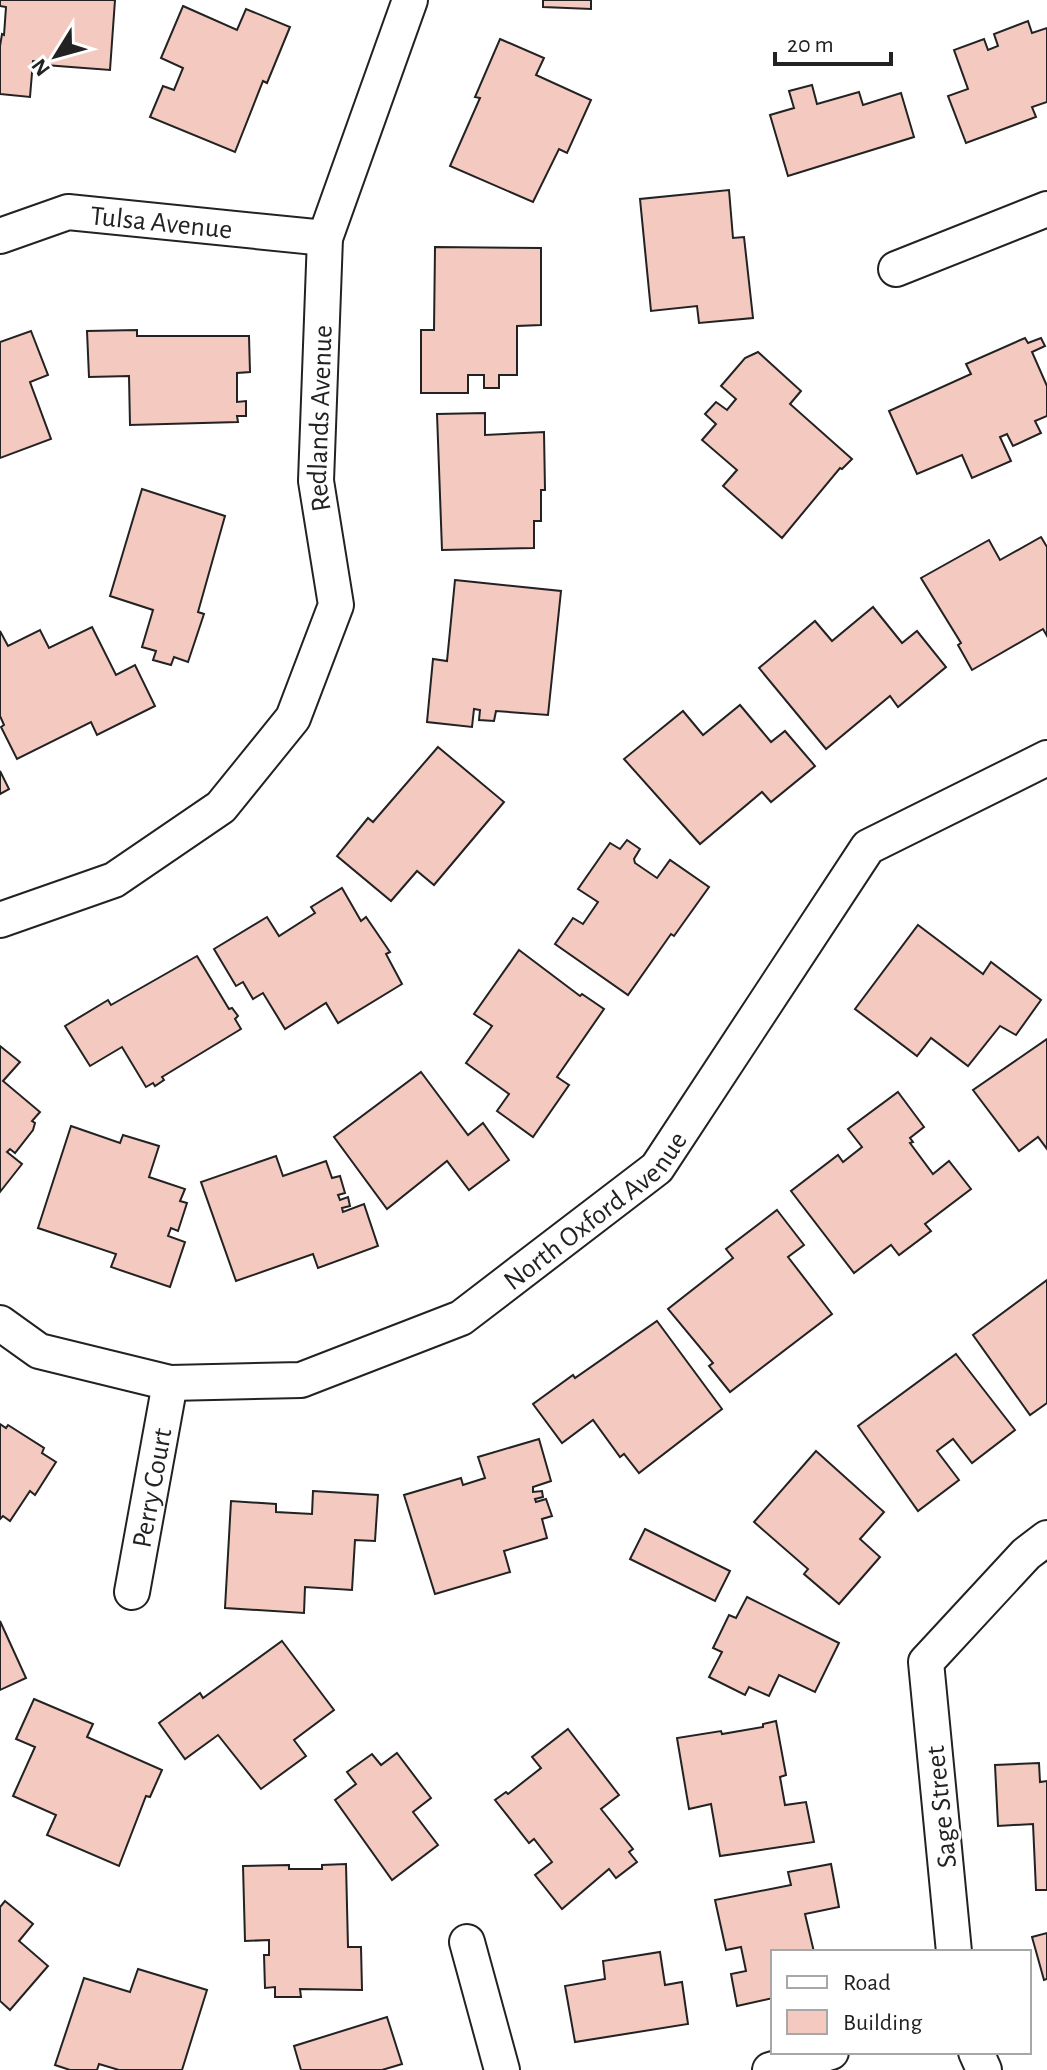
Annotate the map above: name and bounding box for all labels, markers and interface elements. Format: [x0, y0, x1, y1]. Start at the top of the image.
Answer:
north arrow [16, 16, 96, 96]
scale bar [775, 16, 891, 66]
text: 20 m [787, 33, 834, 57]
text: N [27, 55, 54, 80]
street label: Tulsa Avenue [89, 202, 233, 245]
street label: Redlands Avenue [304, 324, 338, 513]
street label: North Oxford Avenue [499, 1127, 693, 1296]
street label: Perry Court [128, 1426, 178, 1550]
street label: Sage Street [922, 1744, 962, 1869]
legend [771, 1950, 1031, 2054]
text: Road [843, 1971, 891, 1995]
text: Building [843, 2011, 922, 2035]

